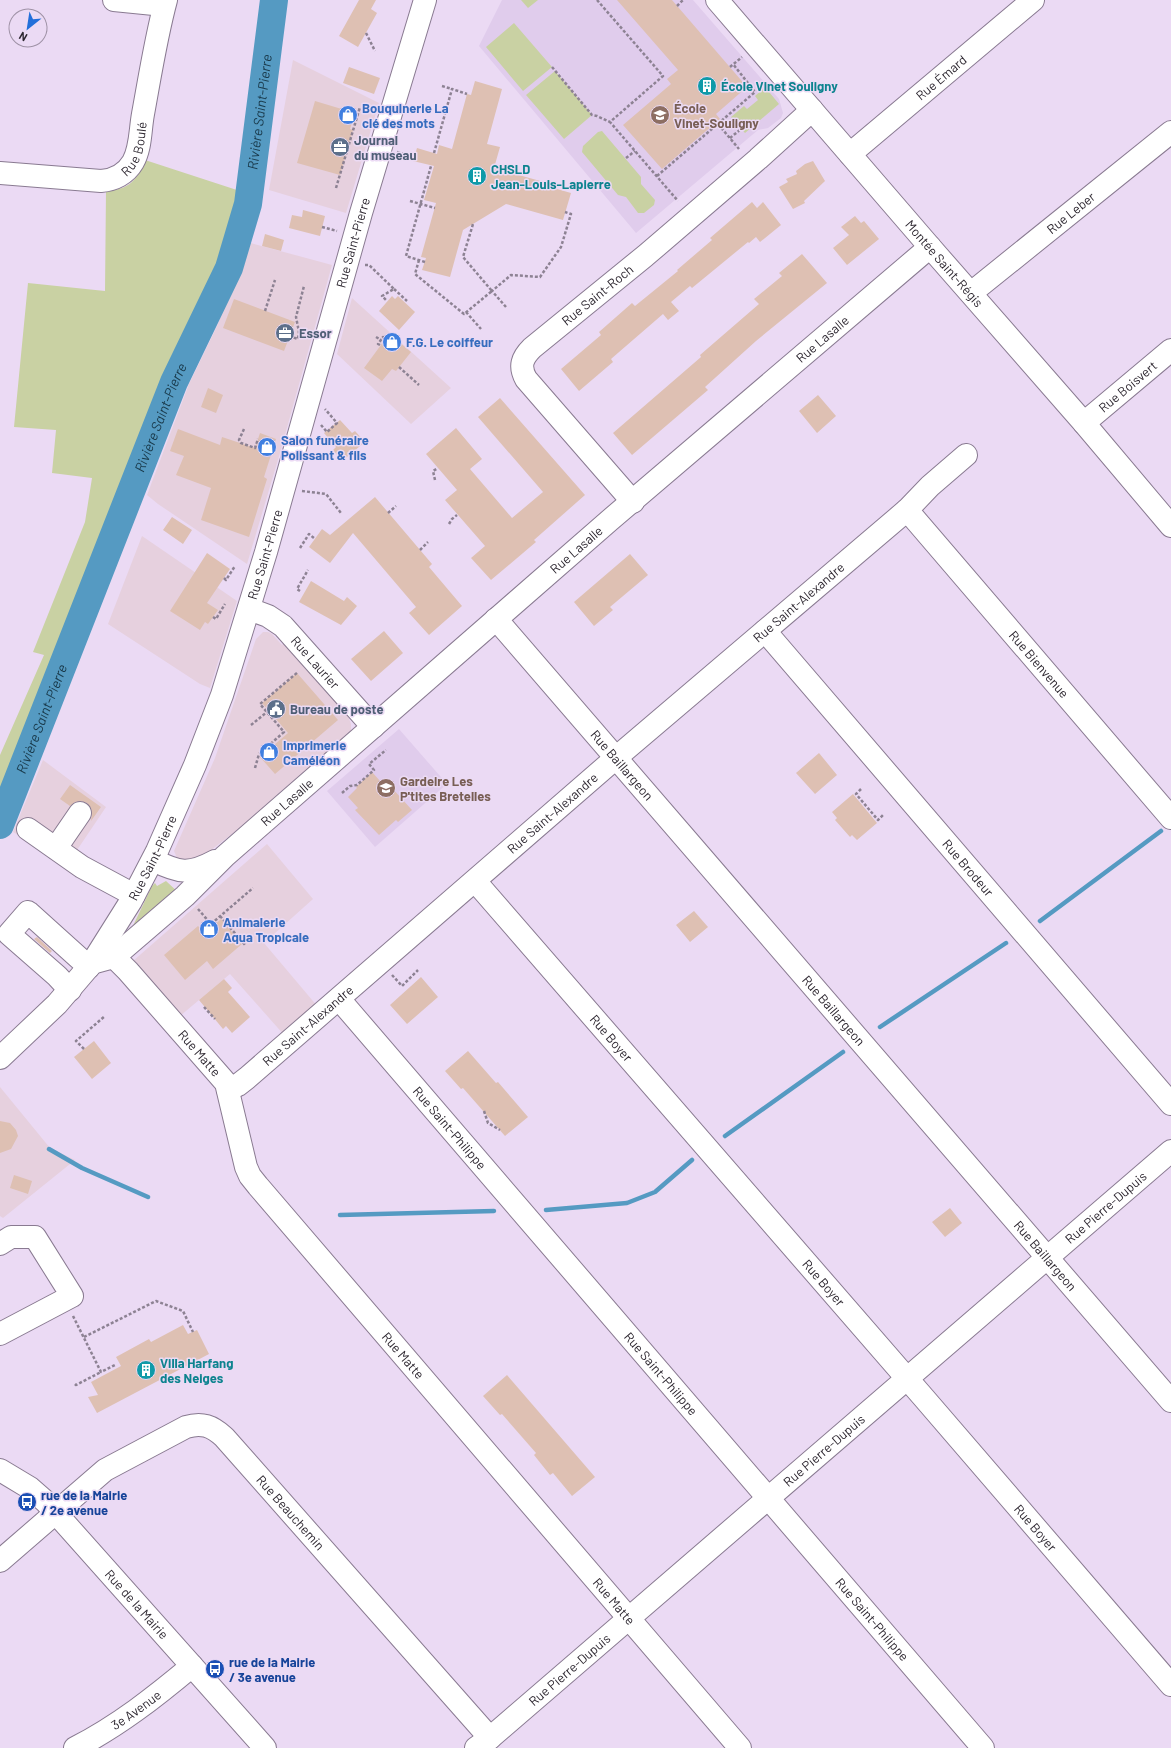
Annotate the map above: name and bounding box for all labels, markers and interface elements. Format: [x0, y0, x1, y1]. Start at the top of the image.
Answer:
north arrow [8, 8, 48, 48]
text: N [16, 30, 29, 45]
street label: Rue Émard [912, 51, 970, 103]
water label: Rivière Saint-Pierre [243, 53, 275, 171]
building icon: École Vinet Souligny [696, 75, 718, 97]
place label: École Vinet Souligny [721, 78, 838, 94]
place label: Bouquinerie La clé des mots [362, 100, 449, 131]
place label: École Vinet-Souligny [674, 100, 759, 131]
shop icon: Bouquinerie La clé des mots [337, 104, 359, 126]
school or university icon: École Vinet-Souligny [649, 104, 671, 126]
street label: Rue Boulé [118, 121, 150, 179]
place label: Journal du museau [354, 132, 417, 163]
office icon: Journal du museau [329, 136, 351, 158]
place label: CHSLD Jean-Louis-Lapierre [491, 161, 611, 192]
building icon: CHSLD Jean-Louis-Lapierre [466, 165, 488, 187]
street label: Rue Leber [1043, 188, 1098, 237]
street label: Rue Saint-Pierre [332, 196, 373, 290]
street label: Montée Saint-Régis [902, 217, 987, 310]
street label: Rue Saint-Roch [558, 261, 636, 329]
street label: Rue Lasalle [793, 312, 852, 366]
office icon: Essor [274, 322, 296, 344]
place label: Essor [299, 325, 332, 341]
shop icon: F.G. Le coiffeur [381, 331, 403, 353]
place label: F.G. Le coiffeur [406, 334, 493, 350]
street label: Rue Boisvert [1095, 357, 1160, 415]
water label: Rivière Saint-Pierre [131, 360, 190, 474]
place label: Salon funéraire Poiissant & fils [281, 432, 369, 463]
shop icon: Salon funéraire Poiissant & fils [256, 436, 278, 458]
street label: Rue Saint-Pierre [244, 508, 286, 601]
street label: Rue Lasalle [547, 522, 606, 577]
street label: Rue Saint-Alexandre [750, 559, 848, 646]
street label: Rue Bienvenue [1006, 627, 1072, 701]
street label: Rue Laurier [288, 633, 343, 692]
water label: Rivière Saint-Pierre [12, 662, 70, 776]
public building icon: Bureau de poste [265, 698, 287, 720]
place label: Bureau de poste [290, 701, 384, 717]
street label: Rue Baillargeon [587, 727, 657, 804]
place label: Imprimerie Caméléon [283, 737, 346, 768]
shop icon: Imprimerie Caméléon [258, 741, 280, 763]
street label: Rue Saint-Alexandre [504, 769, 601, 857]
place label: Gardeire Les P'tites Bretelles [400, 773, 491, 804]
street label: Rue Lasalle [257, 775, 316, 829]
school or university icon: Gardeire Les P'tites Bretelles [375, 777, 397, 799]
street label: Rue Saint-Pierre [125, 812, 180, 903]
street label: Rue Brodeur [939, 836, 997, 900]
place label: Animalerie Aqua Tropicale [223, 914, 309, 945]
shop icon: Animalerie Aqua Tropicale [198, 918, 220, 940]
street label: Rue Baillargeon [799, 972, 869, 1049]
street label: Rue Saint-Alexandre [259, 982, 356, 1069]
street label: Rue Boyer [587, 1011, 636, 1065]
street label: Rue Matte [175, 1026, 224, 1080]
street label: Rue Saint-Philippe [410, 1083, 490, 1173]
street label: Rue Pierre-Dupuis [1062, 1168, 1150, 1247]
street label: Rue Baillargeon [1011, 1217, 1080, 1294]
street label: Rue Boyer [799, 1256, 849, 1310]
street label: Rue Matte [379, 1329, 428, 1382]
street label: Rue Saint-Philippe [621, 1329, 701, 1418]
place label: Villa Harfang des Neiges [160, 1355, 233, 1386]
building icon: Villa Harfang des Neiges [135, 1359, 157, 1381]
street label: Rue Pierre-Dupuis [780, 1411, 868, 1490]
street label: Rue Beauchemin [253, 1472, 328, 1553]
place label: rue de la Mairie / 2e avenue [41, 1487, 127, 1518]
bus stop icon: rue de la Mairie / 2e avenue [16, 1491, 38, 1513]
street label: Rue Boyer [1011, 1501, 1061, 1555]
street label: Rue de la Mairie [102, 1566, 172, 1642]
street label: Rue Saint-Philippe [832, 1574, 912, 1664]
street label: Rue Matte [590, 1575, 639, 1628]
street label: Rue Pierre-Dupuis [525, 1630, 613, 1709]
place label: rue de la Mairie / 3e avenue [229, 1654, 315, 1685]
bus stop icon: rue de la Mairie / 3e avenue [204, 1658, 226, 1680]
street label: 3e Avenue [108, 1686, 164, 1733]

